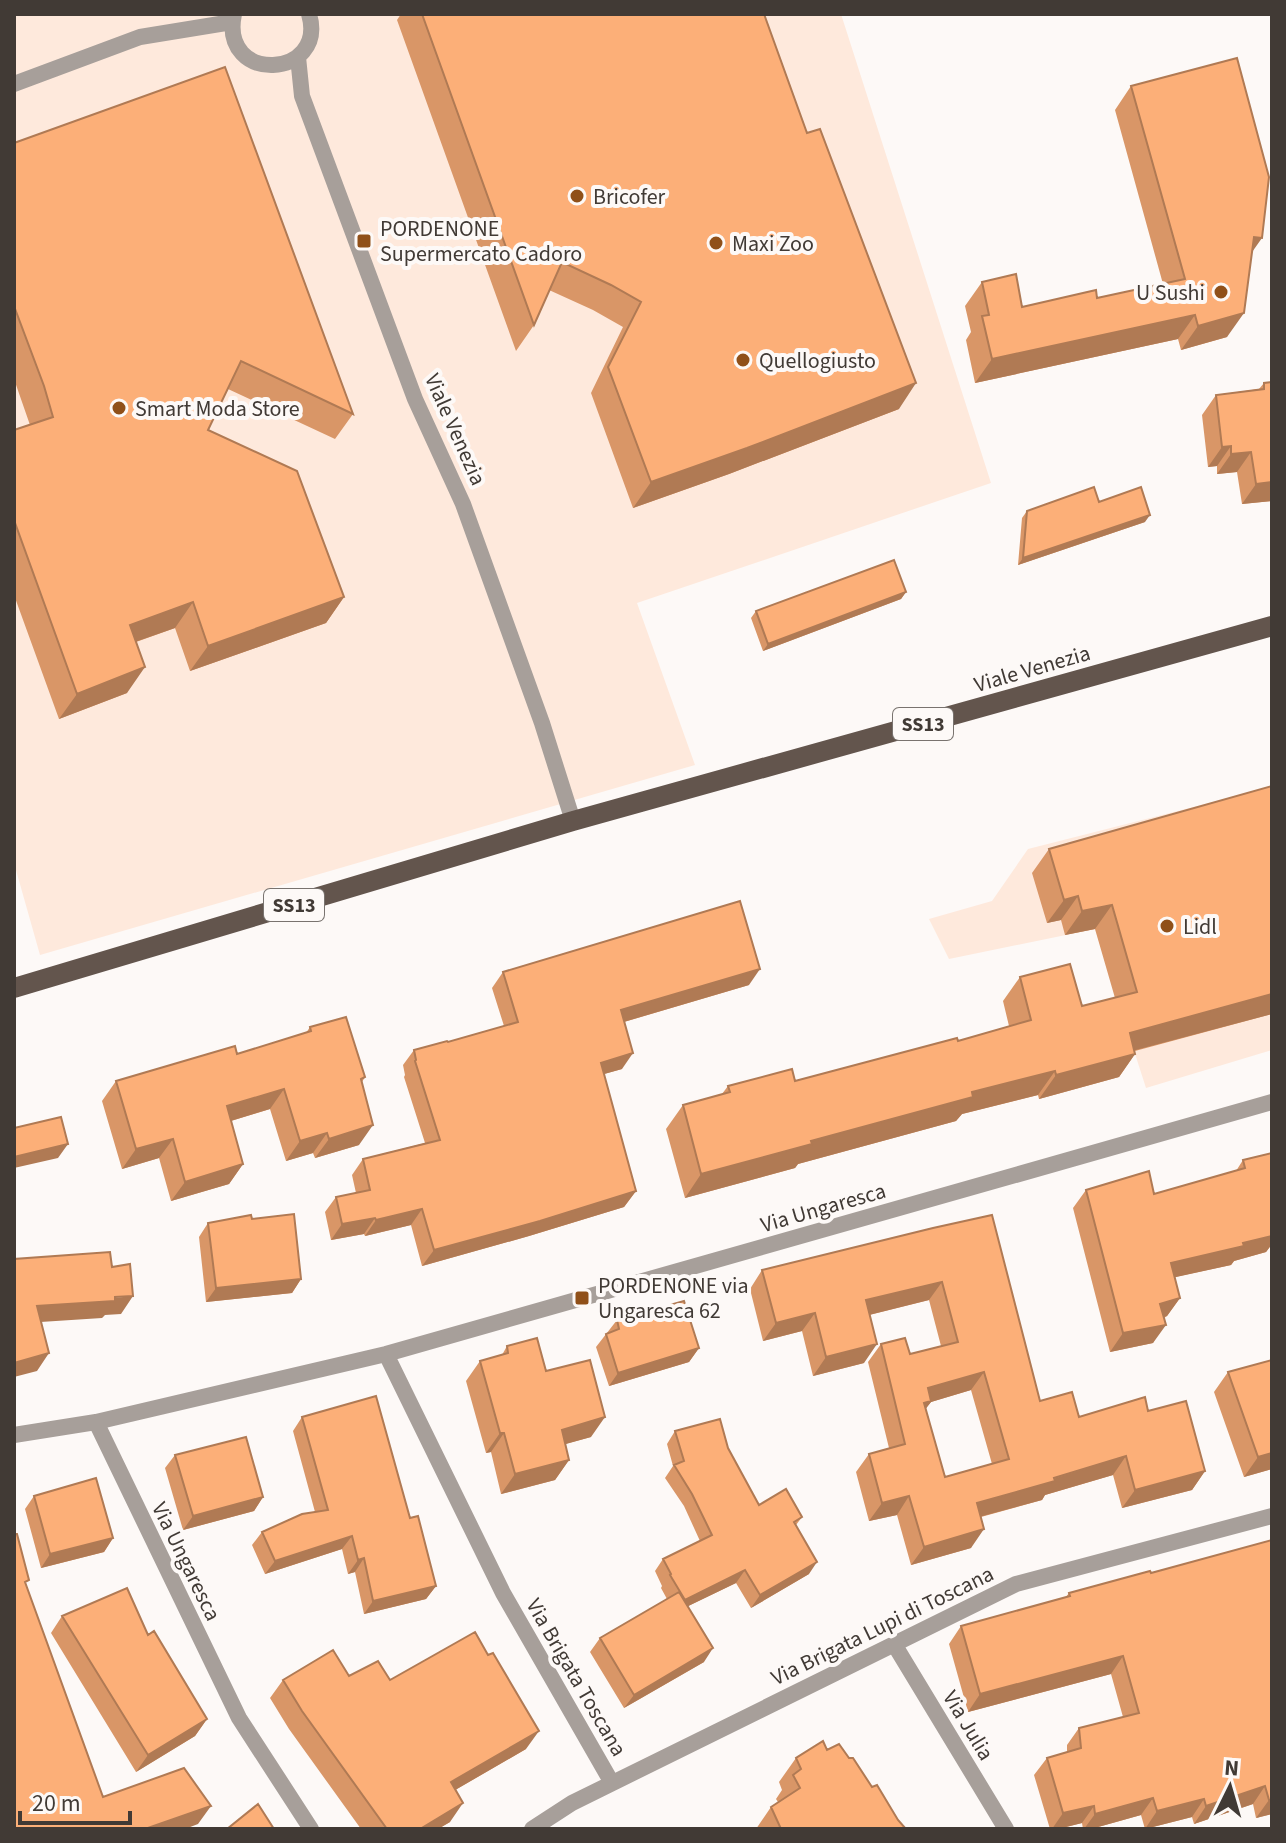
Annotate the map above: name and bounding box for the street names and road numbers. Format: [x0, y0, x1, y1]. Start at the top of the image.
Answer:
street label: Viale Venezia [416, 368, 494, 490]
street label: Viale Venezia [970, 637, 1094, 701]
road number: SS13 [893, 708, 953, 740]
road number: SS13 [264, 889, 324, 921]
street label: Via Ungaresca [757, 1175, 890, 1241]
street label: Via Ungaresca [144, 1497, 229, 1626]
street label: Via Brigata Lupi di Toscana [766, 1558, 999, 1694]
street label: Via Brigata Toscana [518, 1593, 634, 1762]
street label: Via Julia [935, 1684, 1002, 1767]

